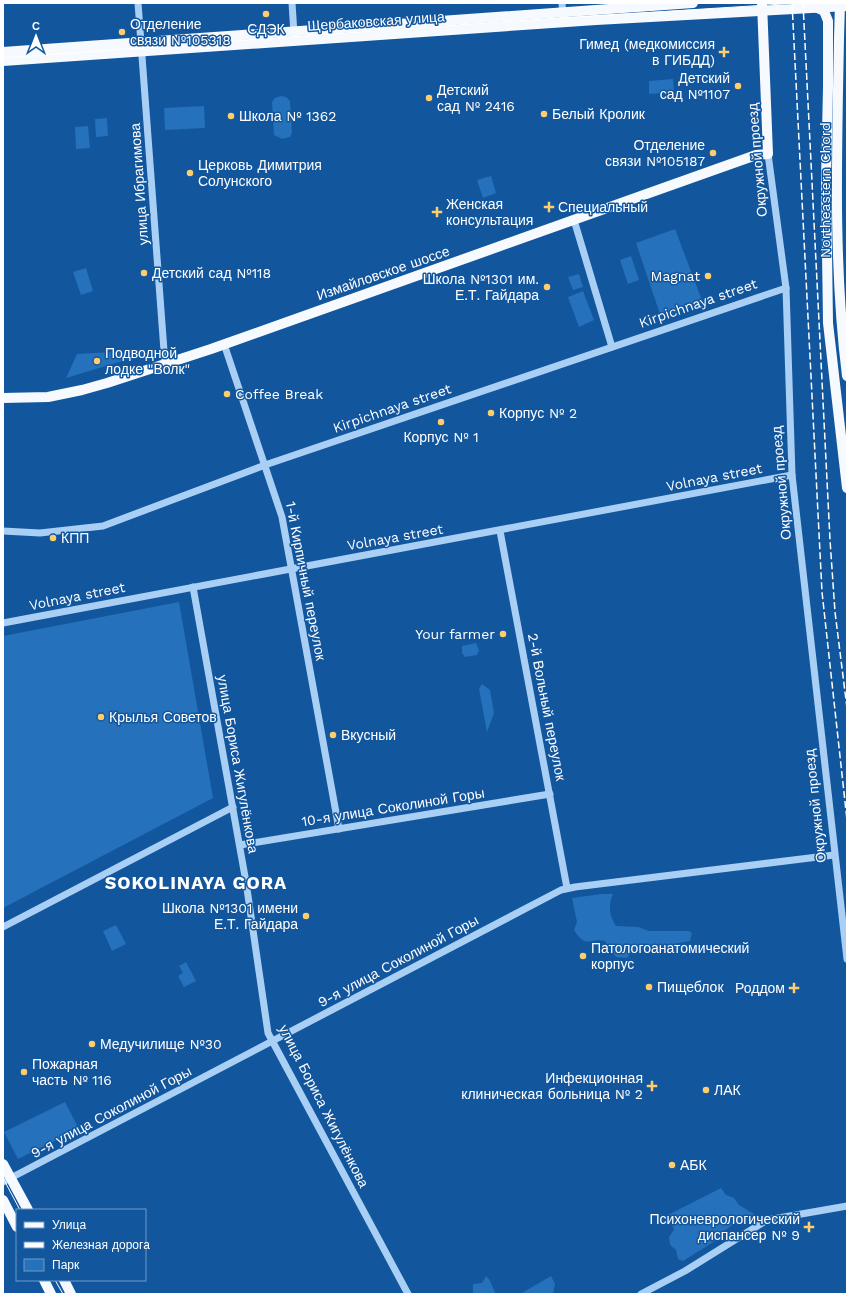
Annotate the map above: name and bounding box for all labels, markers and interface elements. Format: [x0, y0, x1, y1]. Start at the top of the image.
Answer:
street label: Щербаковская улица [307, 8, 445, 34]
marker: СДЭК [261, 9, 271, 19]
north arrow [16, 16, 56, 56]
place label: Отделение связи №105318 [130, 16, 231, 48]
text: С [32, 20, 40, 33]
place label: СДЭК [247, 21, 286, 37]
marker: Отделение связи №105318 [117, 27, 127, 37]
place label: Гимед (медкомиссия в ГИБДД) [579, 36, 715, 68]
marker: Гимед (медкомиссия в ГИБДД) [718, 46, 730, 58]
place label: Детский сад №1107 [660, 70, 730, 102]
marker: Детский сад №1107 [733, 81, 743, 91]
place label: Детский сад № 2416 [437, 82, 515, 114]
marker: Детский сад № 2416 [424, 93, 434, 103]
street label: Окружной проезд [744, 102, 770, 218]
place label: Белый Кролик [552, 106, 646, 122]
place label: Школа № 1362 [239, 108, 336, 124]
marker: Белый Кролик [539, 109, 549, 119]
marker: Школа № 1362 [226, 111, 236, 121]
street label: улица Ибрагимова [127, 122, 151, 246]
street label: Northeastern Chord [817, 122, 833, 258]
place label: Отделение связи №105187 [605, 137, 705, 169]
marker: Отделение связи №105187 [708, 148, 718, 158]
place label: Церковь Димитрия Солунского [198, 157, 322, 189]
marker: Церковь Димитрия Солунского [185, 168, 195, 178]
place label: Женская консультация [446, 196, 533, 228]
place label: Специальный [558, 199, 648, 215]
marker: Специальный [543, 201, 555, 213]
marker: Женская консультация [431, 206, 443, 218]
street label: Измайловское шоссе [314, 243, 452, 303]
place label: Детский сад №118 [152, 265, 271, 281]
marker: Детский сад №118 [139, 268, 149, 278]
place label: Magnat [651, 268, 700, 284]
place label: Школа №1301 им. Е.Т. Гайдара [423, 271, 539, 303]
marker: Magnat [703, 271, 713, 281]
street label: Kirpichnaya street [637, 275, 759, 331]
marker: Школа №1301 им. Е.Т. Гайдара [542, 282, 552, 292]
place label: Подводной лодке "Волк" [105, 345, 190, 377]
marker: Подводной лодке "Волк" [92, 356, 102, 366]
street label: Kirpichnaya street [331, 380, 453, 436]
place label: Coffee Break [235, 386, 323, 402]
marker: Coffee Break [222, 389, 232, 399]
place label: Корпус № 2 [499, 405, 577, 421]
marker: Корпус № 2 [486, 408, 496, 418]
marker: Корпус № 1 [436, 417, 446, 427]
street label: Окружной проезд [768, 425, 794, 541]
place label: Корпус № 1 [403, 429, 479, 445]
street label: Volnaya street [665, 460, 763, 494]
street label: 1-й Кирпичный переулок [283, 500, 329, 663]
street label: Volnaya street [346, 521, 444, 553]
place label: КПП [61, 530, 89, 546]
marker: КПП [48, 533, 58, 543]
street label: Volnaya street [28, 579, 126, 613]
place label: Your farmer [415, 626, 495, 642]
marker: Your farmer [498, 629, 508, 639]
street label: 2-й Вольный переулок [525, 632, 569, 783]
street label: улица Бориса Жигулёнкова [214, 674, 262, 855]
place label: Крылья Советов [109, 709, 217, 725]
marker: Крылья Советов [96, 712, 106, 722]
place label: Вкусный [341, 727, 396, 743]
marker: Вкусный [328, 730, 338, 740]
street label: Окружной проезд [801, 748, 829, 864]
street label: 10-я улица Соколиной Горы [300, 785, 486, 829]
district label: SOKOLINAYA GORA [105, 872, 287, 893]
place label: Школа №1301 имени Е.Т. Гайдара [162, 900, 298, 932]
marker: Школа №1301 имени Е.Т. Гайдара [301, 911, 311, 921]
street label: 9-я улица Соколиной Горы [315, 912, 481, 1010]
place label: Патологоанатомический корпус [591, 940, 749, 972]
marker: Патологоанатомический корпус [578, 951, 588, 961]
place label: Пищеблок [657, 979, 724, 995]
place label: Роддом [735, 980, 785, 996]
marker: Пищеблок [644, 982, 654, 992]
marker: Роддом [788, 982, 800, 994]
street label: улица Бориса Жигулёнкова [276, 1022, 372, 1190]
place label: Медучилище №30 [100, 1036, 222, 1052]
marker: Медучилище №30 [87, 1039, 97, 1049]
place label: Пожарная часть № 116 [32, 1056, 112, 1088]
street label: 9-я улица Соколиной Горы [28, 1063, 194, 1161]
marker: Пожарная часть № 116 [19, 1067, 29, 1077]
place label: Инфекционная клиническая больница № 2 [461, 1070, 643, 1102]
marker: Инфекционная клиническая больница № 2 [646, 1080, 658, 1092]
place label: ЛАК [714, 1082, 742, 1098]
marker: ЛАК [701, 1085, 711, 1095]
place label: АБК [680, 1157, 708, 1173]
marker: АБК [667, 1160, 677, 1170]
legend [16, 1209, 146, 1281]
place label: Психоневрологический диспансер № 9 [649, 1211, 800, 1243]
text: Улица [52, 1218, 86, 1232]
marker: Психоневрологический диспансер № 9 [803, 1221, 815, 1233]
text: Железная дорога [52, 1238, 150, 1252]
text: Парк [52, 1258, 80, 1272]

